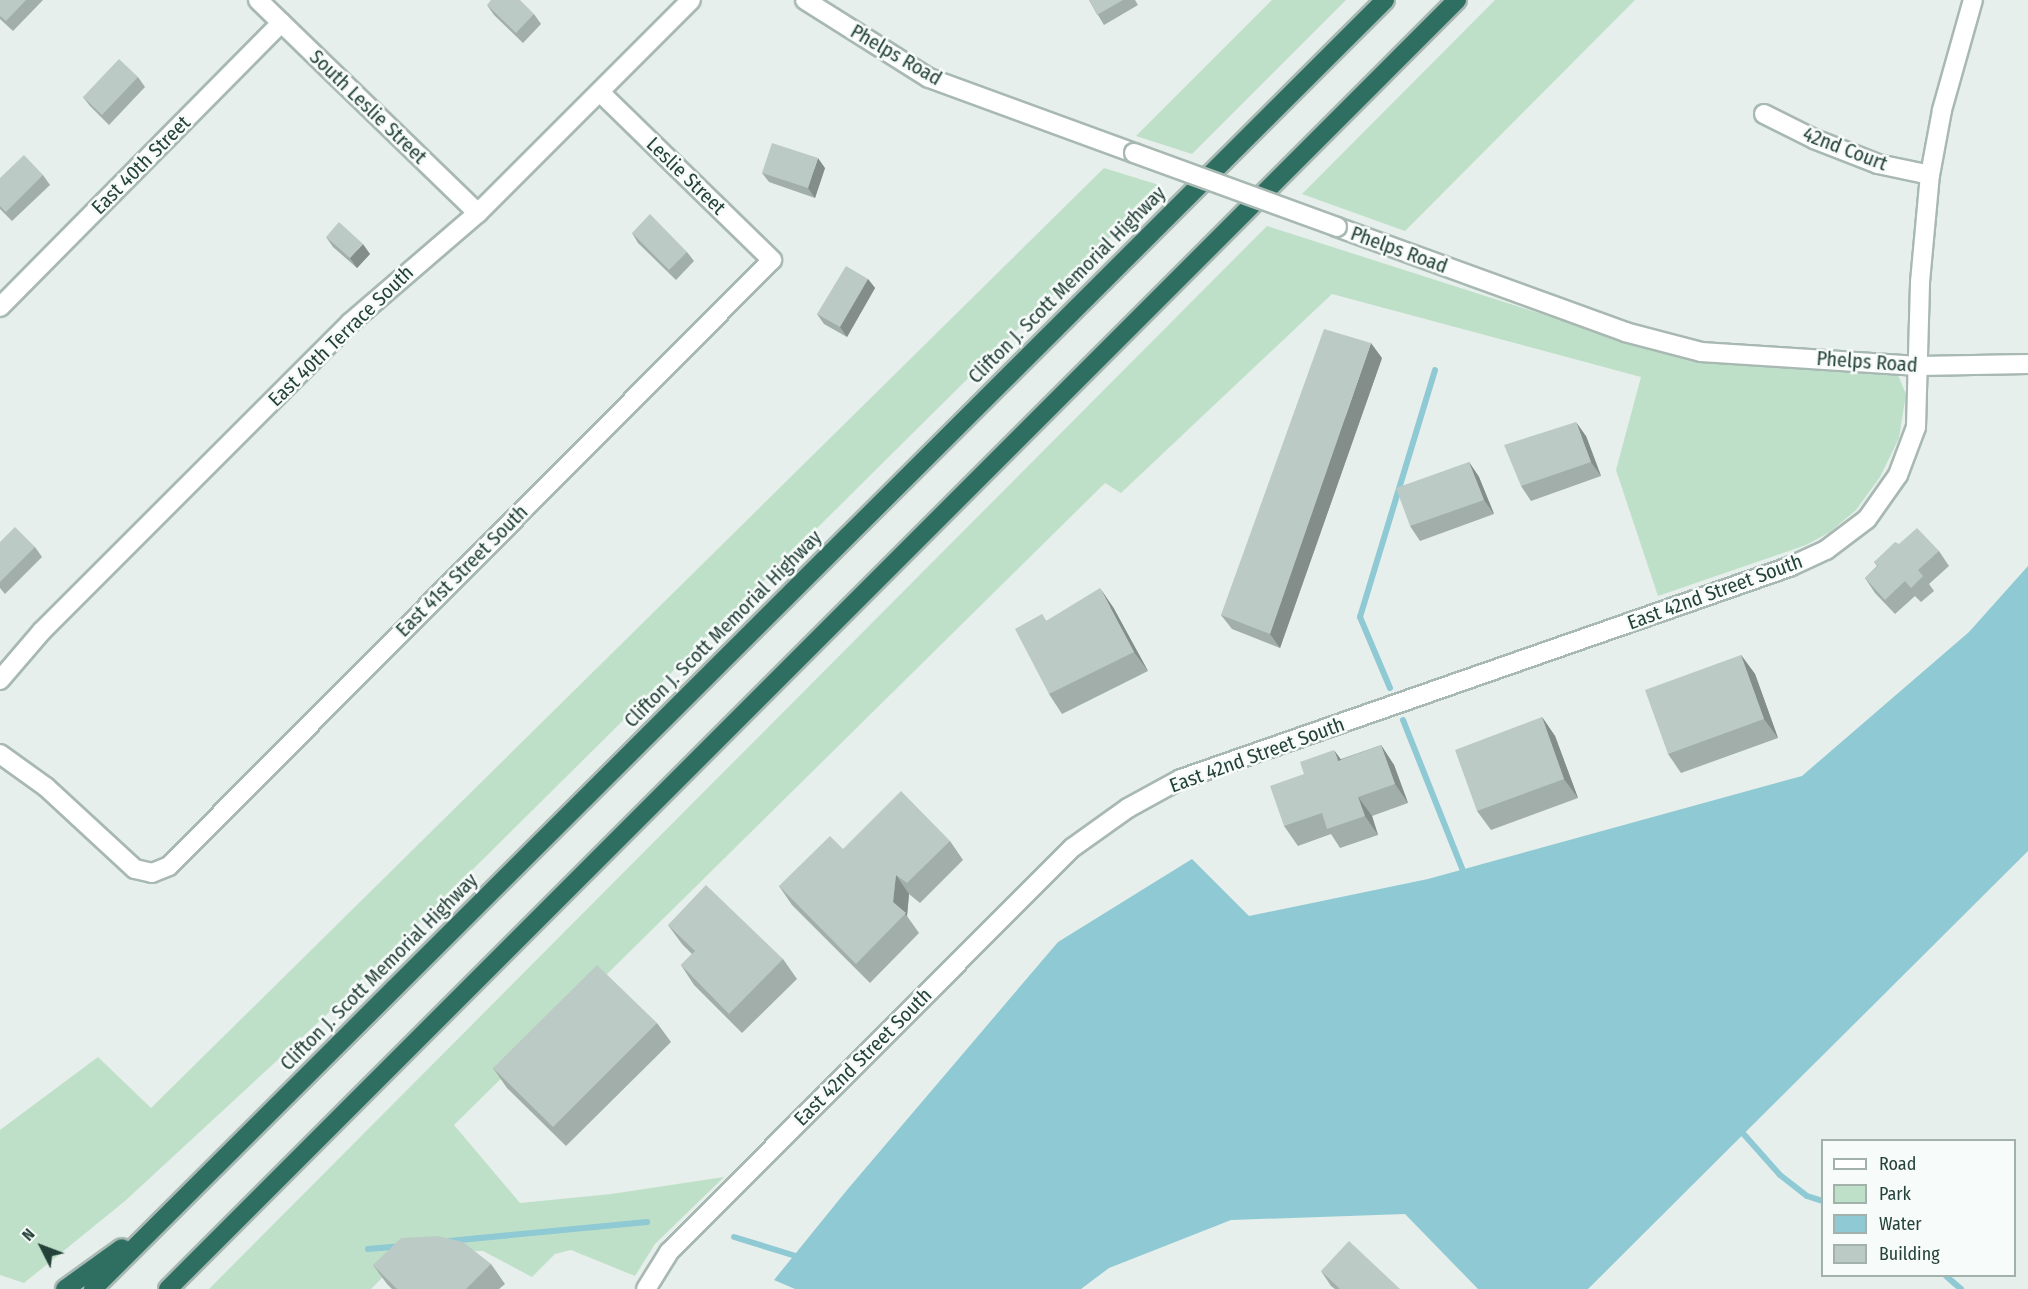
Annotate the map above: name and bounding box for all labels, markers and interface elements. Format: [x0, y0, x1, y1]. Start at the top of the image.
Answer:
street label: Phelps Road [846, 19, 946, 91]
street label: South Leslie Street [304, 45, 432, 169]
street label: East 40th Street [87, 111, 195, 219]
street label: 42nd Court [1799, 122, 1891, 176]
street label: Leslie Street [641, 132, 731, 220]
street label: Clifton J. Scott Memorial Highway [963, 181, 1171, 389]
street label: Phelps Road [1347, 221, 1451, 279]
street label: East 40th Terrace South [263, 261, 419, 411]
street label: Phelps Road [1816, 347, 1918, 377]
street label: East 41st Street South [391, 500, 533, 642]
street label: Clifton J. Scott Memorial Highway [619, 525, 827, 733]
street label: East 42nd Street South [1624, 549, 1806, 635]
street label: East 42nd Street South [1166, 712, 1348, 798]
street label: Clifton J. Scott Memorial Highway [275, 868, 483, 1076]
street label: East 42nd Street South [789, 983, 937, 1131]
legend [1821, 1139, 2016, 1277]
text: Road [1879, 1153, 1916, 1175]
text: Park [1879, 1183, 1911, 1205]
text: Water [1879, 1213, 1922, 1235]
north arrow [12, 1217, 72, 1277]
text: N [18, 1225, 39, 1245]
text: Building [1879, 1243, 1940, 1265]

